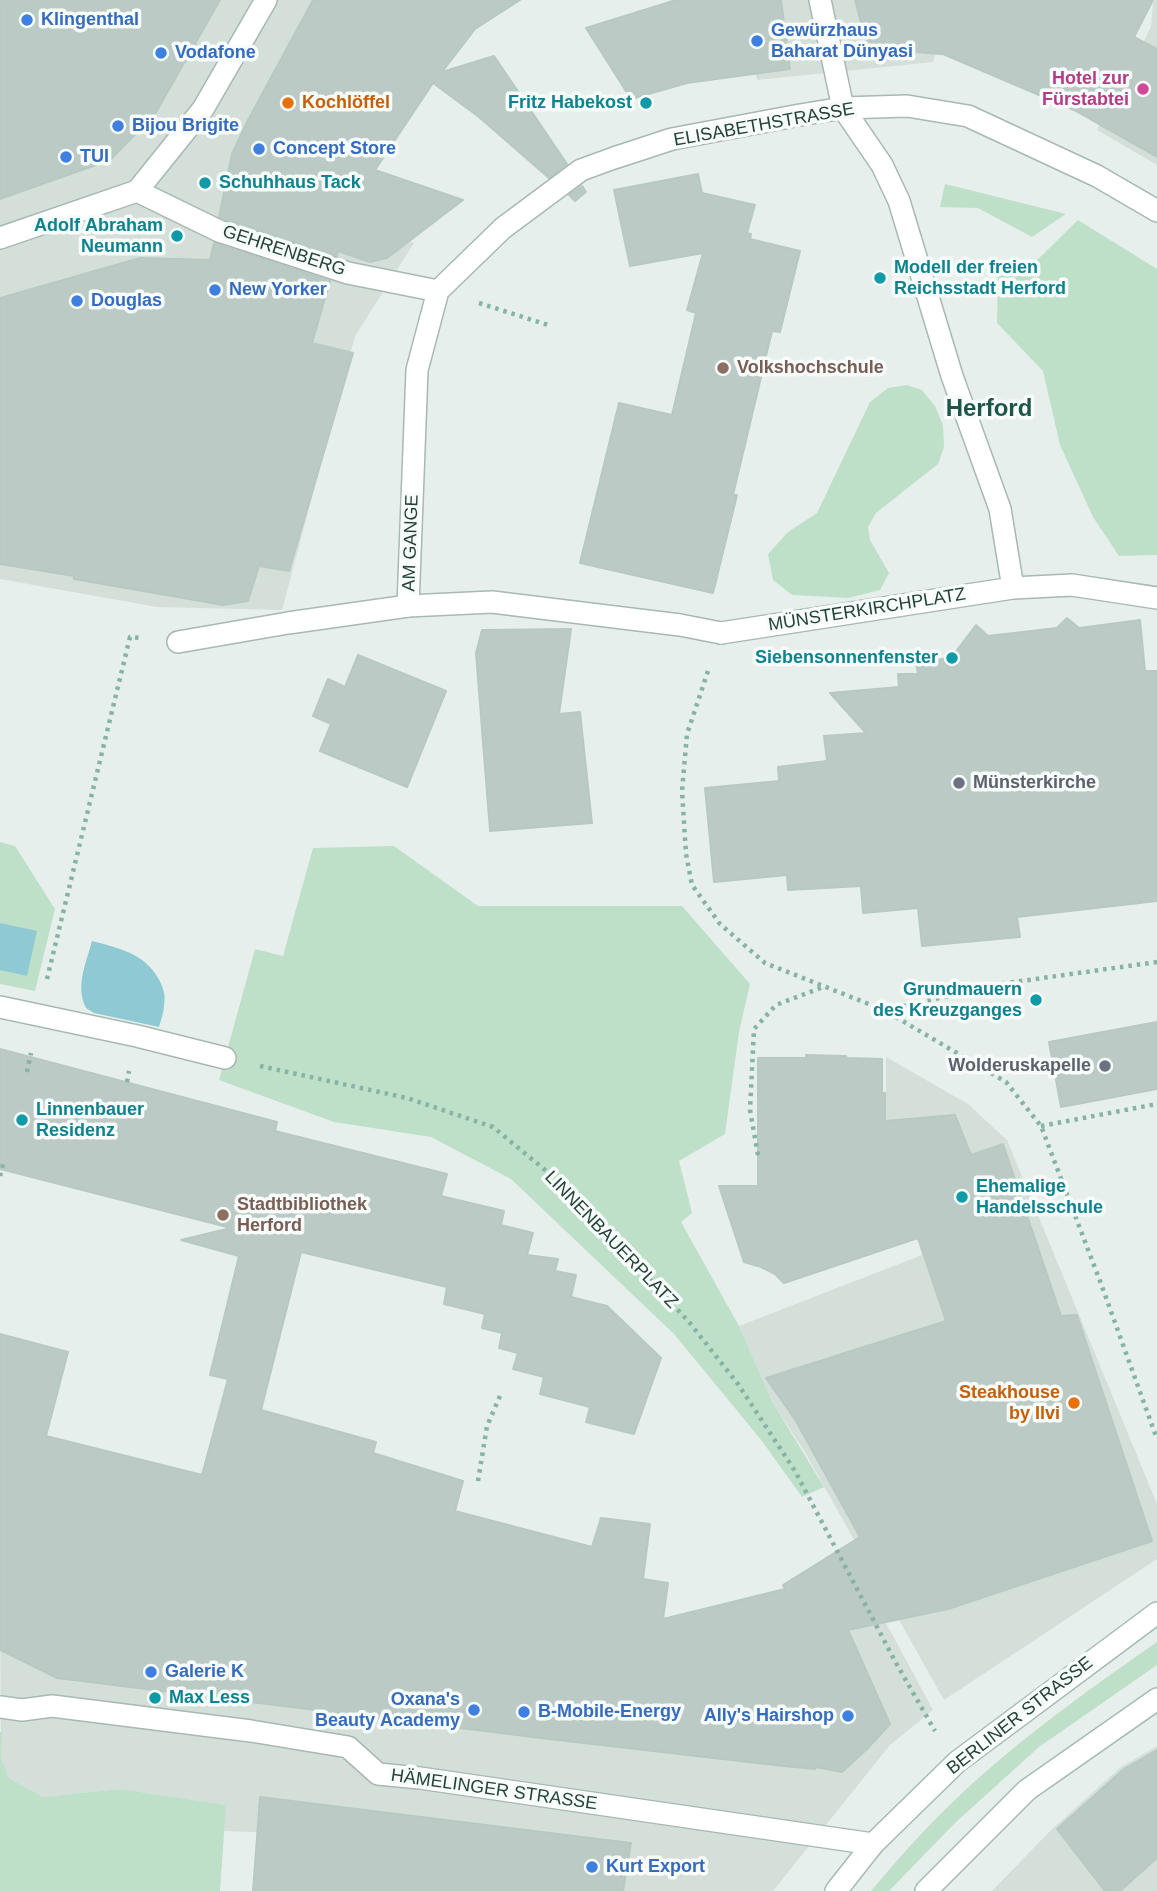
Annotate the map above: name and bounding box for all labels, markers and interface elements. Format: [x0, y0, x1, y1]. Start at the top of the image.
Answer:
place label: Klingenthal [41, 9, 139, 31]
marker: Klingenthal [19, 12, 35, 28]
place label: Gewürzhaus Baharat Dünyasi [771, 20, 913, 62]
marker: Gewürzhaus Baharat Dünyasi [749, 33, 765, 49]
place label: Vodafone [175, 42, 256, 64]
marker: Vodafone [153, 45, 169, 61]
place label: Hotel zur Fürstabtei [1042, 68, 1129, 110]
marker: Hotel zur Fürstabtei [1135, 81, 1151, 97]
place label: Kochlöffel [302, 92, 390, 114]
place label: Fritz Habekost [508, 92, 632, 114]
marker: Kochlöffel [280, 95, 296, 111]
marker: Fritz Habekost [638, 95, 654, 111]
street label: ELISABETHSTRASSE [672, 98, 856, 152]
place label: Bijou Brigite [132, 115, 239, 137]
marker: Bijou Brigite [110, 118, 126, 134]
place label: Concept Store [273, 138, 396, 160]
marker: Concept Store [251, 141, 267, 157]
place label: TUI [80, 146, 109, 168]
marker: TUI [58, 149, 74, 165]
place label: Schuhhaus Tack [219, 172, 361, 194]
marker: Schuhhaus Tack [197, 175, 213, 191]
place label: Adolf Abraham Neumann [34, 215, 163, 258]
street label: GEHRENBERG [220, 221, 348, 281]
marker: Adolf Abraham Neumann [169, 228, 185, 244]
place label: Modell der freien Reichsstadt Herford [894, 257, 1066, 300]
marker: Modell der freien Reichsstadt Herford [872, 270, 888, 286]
place label: New Yorker [229, 279, 327, 301]
marker: New Yorker [207, 282, 223, 298]
place label: Douglas [91, 290, 162, 312]
marker: Douglas [69, 293, 85, 309]
place label: Volkshochschule [737, 357, 884, 379]
marker: Volkshochschule [715, 360, 731, 376]
district label: Herford [946, 395, 1032, 423]
street label: AM GANGE [399, 494, 423, 592]
street label: MÜNSTERKIRCHPLATZ [767, 584, 967, 636]
place label: Siebensonnenfenster [755, 647, 938, 669]
marker: Siebensonnenfenster [944, 650, 960, 666]
place label: Münsterkirche [973, 772, 1096, 794]
marker: Münsterkirche [951, 775, 967, 791]
place label: Grundmauern des Kreuzganges [873, 979, 1022, 1021]
marker: Grundmauern des Kreuzganges [1028, 992, 1044, 1008]
place label: Wolderuskapelle [948, 1055, 1091, 1077]
marker: Wolderuskapelle [1097, 1058, 1113, 1074]
place label: Linnenbauer Residenz [36, 1099, 144, 1142]
marker: Linnenbauer Residenz [14, 1112, 30, 1128]
street label: LINNENBAUERPLATZ [540, 1167, 682, 1313]
place label: Ehemalige Handelsschule [976, 1176, 1103, 1218]
marker: Ehemalige Handelsschule [954, 1189, 970, 1205]
place label: Stadtbibliothek Herford [237, 1194, 367, 1236]
marker: Stadtbibliothek Herford [215, 1207, 231, 1223]
place label: Steakhouse by Ilvi [959, 1382, 1060, 1424]
marker: Steakhouse by Ilvi [1066, 1395, 1082, 1411]
street label: BERLINER STRASSE [943, 1652, 1097, 1780]
place label: Galerie K [165, 1661, 244, 1683]
marker: Galerie K [143, 1664, 159, 1680]
place label: Max Less [169, 1687, 250, 1709]
place label: Oxana's Beauty Academy [315, 1689, 460, 1732]
marker: Max Less [147, 1690, 163, 1706]
place label: B-Mobile-Energy [538, 1701, 681, 1723]
marker: Oxana's Beauty Academy [466, 1702, 482, 1718]
marker: B-Mobile-Energy [516, 1704, 532, 1720]
place label: Ally's Hairshop [704, 1705, 834, 1727]
marker: Ally's Hairshop [840, 1708, 856, 1724]
street label: HÄMELINGER STRASSE [389, 1765, 599, 1815]
place label: Kurt Export [606, 1856, 705, 1878]
marker: Kurt Export [584, 1859, 600, 1875]

